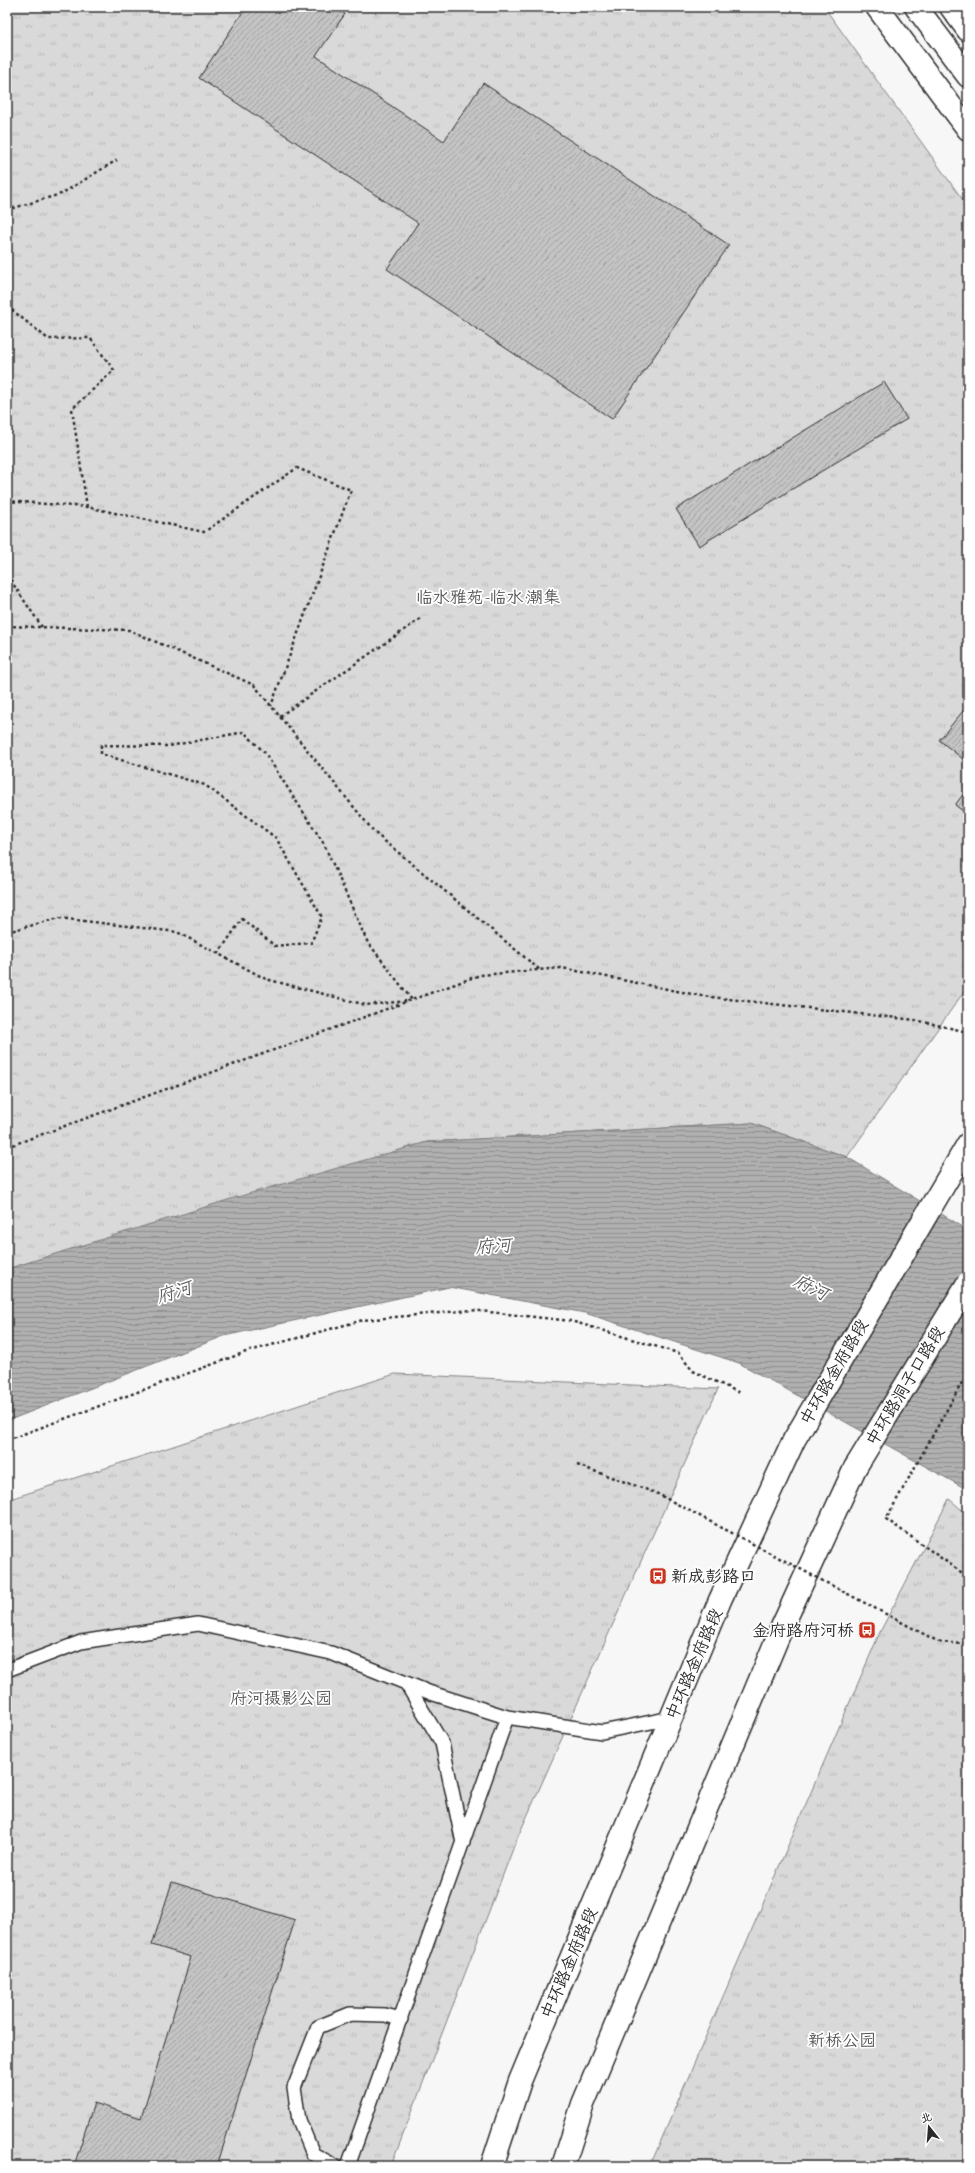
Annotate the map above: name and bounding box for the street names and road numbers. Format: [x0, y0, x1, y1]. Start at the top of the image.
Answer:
street label: 中环路金府路段 [795, 1315, 873, 1429]
street label: 中环路洞子口路段 [861, 1322, 949, 1450]
street label: 中环路金府路段 [661, 1605, 727, 1723]
street label: 中环路金府路段 [536, 1904, 602, 2022]

